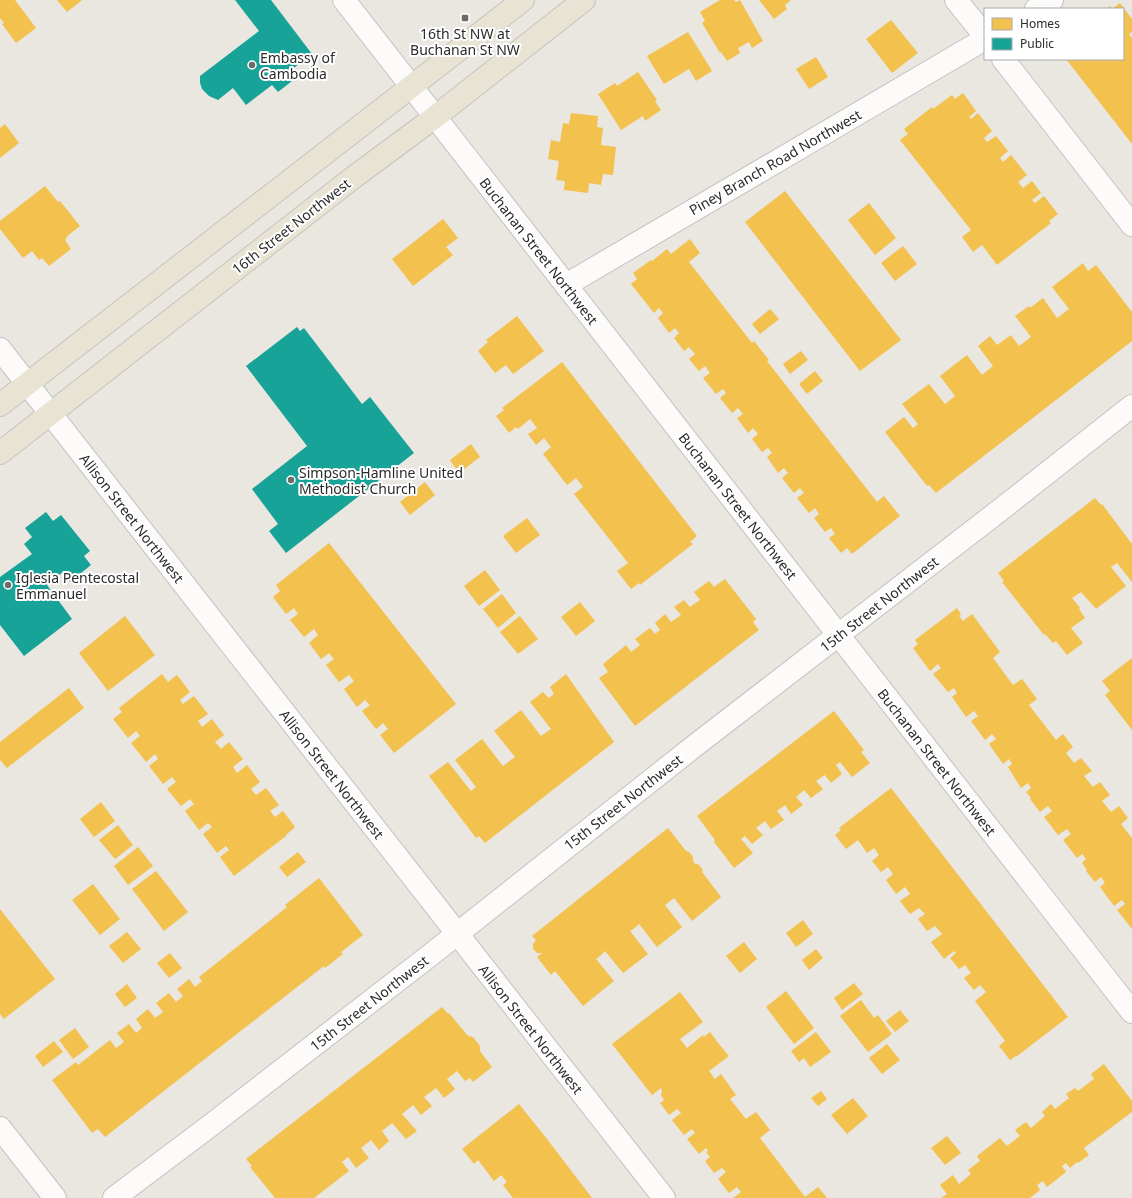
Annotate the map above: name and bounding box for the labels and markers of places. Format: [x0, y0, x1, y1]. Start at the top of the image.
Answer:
marker: 16th St NW at Buchanan St NW [460, 13, 470, 23]
place label: 16th St NW at Buchanan St NW [410, 24, 520, 59]
place label: Embassy of Cambodia [260, 48, 336, 83]
marker: Embassy of Cambodia [247, 60, 257, 70]
place label: Simpson-Hamline United Methodist Church [299, 463, 463, 498]
marker: Simpson-Hamline United Methodist Church [286, 475, 296, 485]
place label: Iglesia Pentecostal Emmanuel [16, 568, 139, 603]
marker: Iglesia Pentecostal Emmanuel [3, 580, 13, 590]

